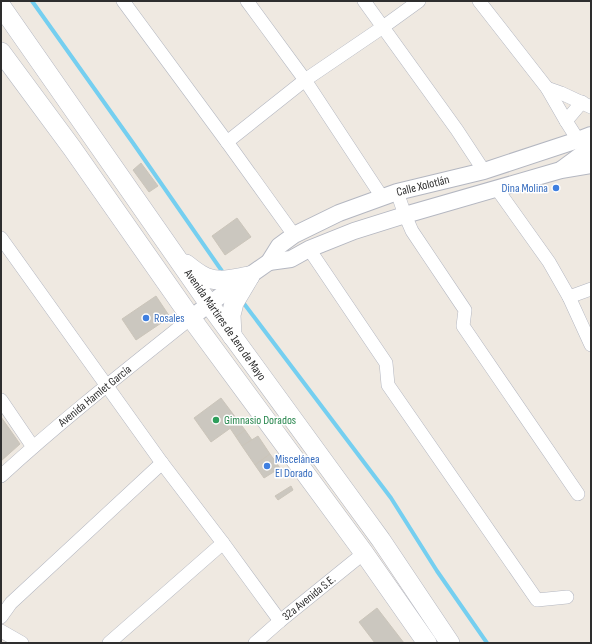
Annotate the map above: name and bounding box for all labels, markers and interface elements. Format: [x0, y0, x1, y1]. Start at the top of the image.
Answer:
street label: Calle Xolotlán [395, 172, 451, 200]
place label: Dina Molina [502, 181, 548, 196]
marker: Dina Molina [551, 183, 561, 193]
street label: Avenida Mártires de 1ero de Mayo [180, 266, 269, 384]
place label: Rosales [154, 311, 185, 326]
marker: Rosales [141, 313, 151, 323]
street label: Avenida Hamlet García [55, 362, 135, 431]
place label: Gimnasio Dorados [224, 413, 296, 428]
marker: Gimnasio Dorados [211, 415, 221, 425]
place label: Miscelánea El Dorado [275, 452, 320, 481]
marker: Miscelánea El Dorado [262, 461, 272, 471]
street label: 32a Avenida S.E. [279, 572, 339, 624]

